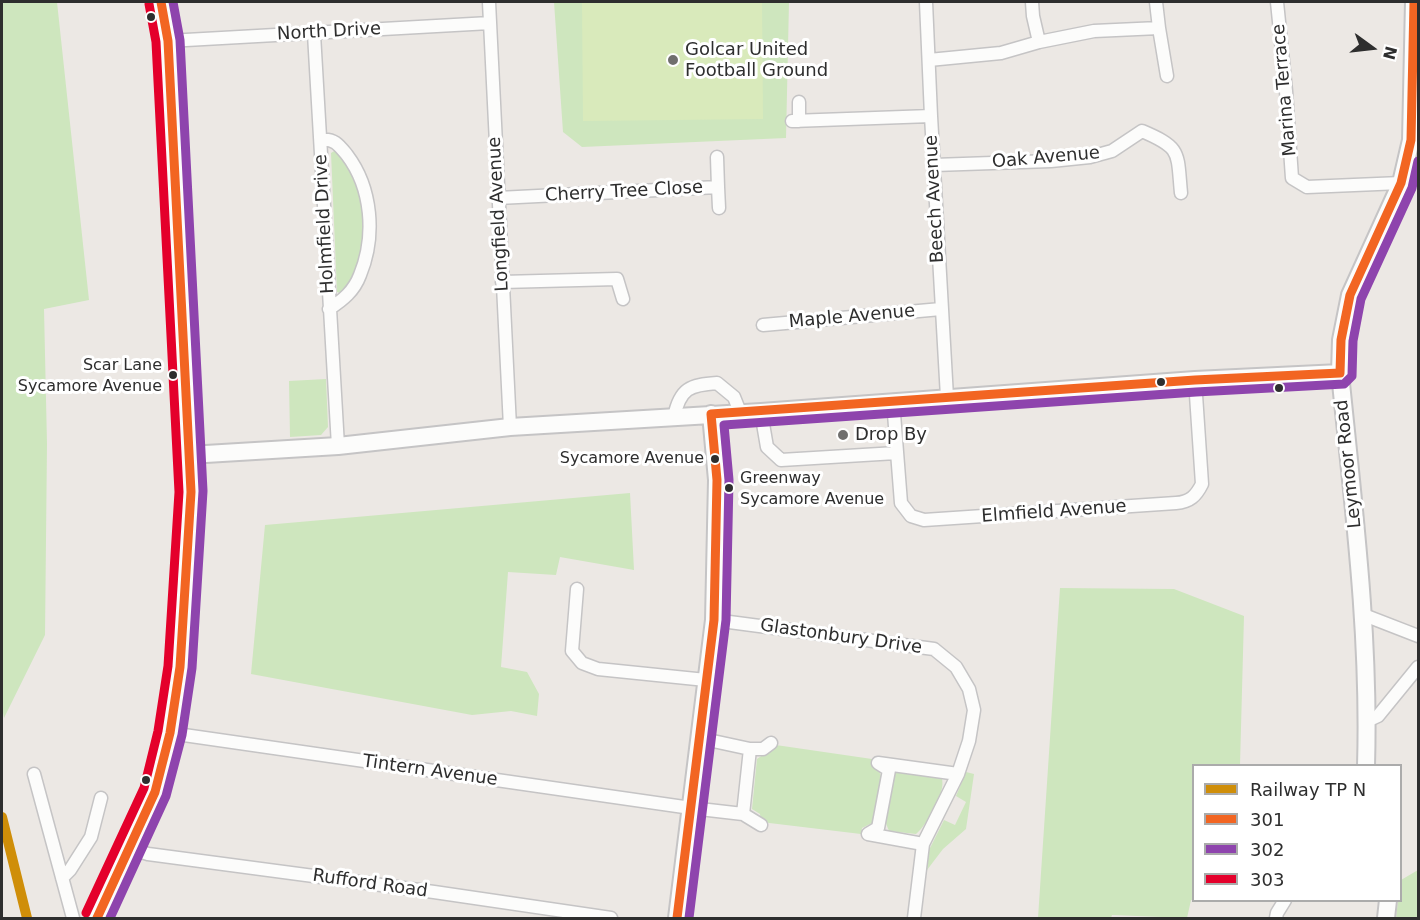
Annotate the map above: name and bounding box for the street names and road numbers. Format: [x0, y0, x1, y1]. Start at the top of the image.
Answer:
street label: North Drive [276, 18, 382, 46]
street label: Marina Terrace [1268, 23, 1302, 157]
street label: Beech Avenue [921, 134, 949, 264]
street label: Longfield Avenue [484, 136, 514, 292]
street label: Oak Avenue [991, 143, 1101, 173]
street label: Holmfield Drive [311, 154, 339, 294]
street label: Cherry Tree Close [544, 177, 704, 207]
street label: Maple Avenue [788, 301, 916, 333]
street label: Leymoor Road [1332, 399, 1366, 529]
street label: Elmfield Avenue [981, 496, 1127, 528]
street label: Glastonbury Drive [759, 615, 923, 659]
street label: Tintern Avenue [361, 751, 499, 791]
street label: Rufford Road [311, 865, 429, 903]

